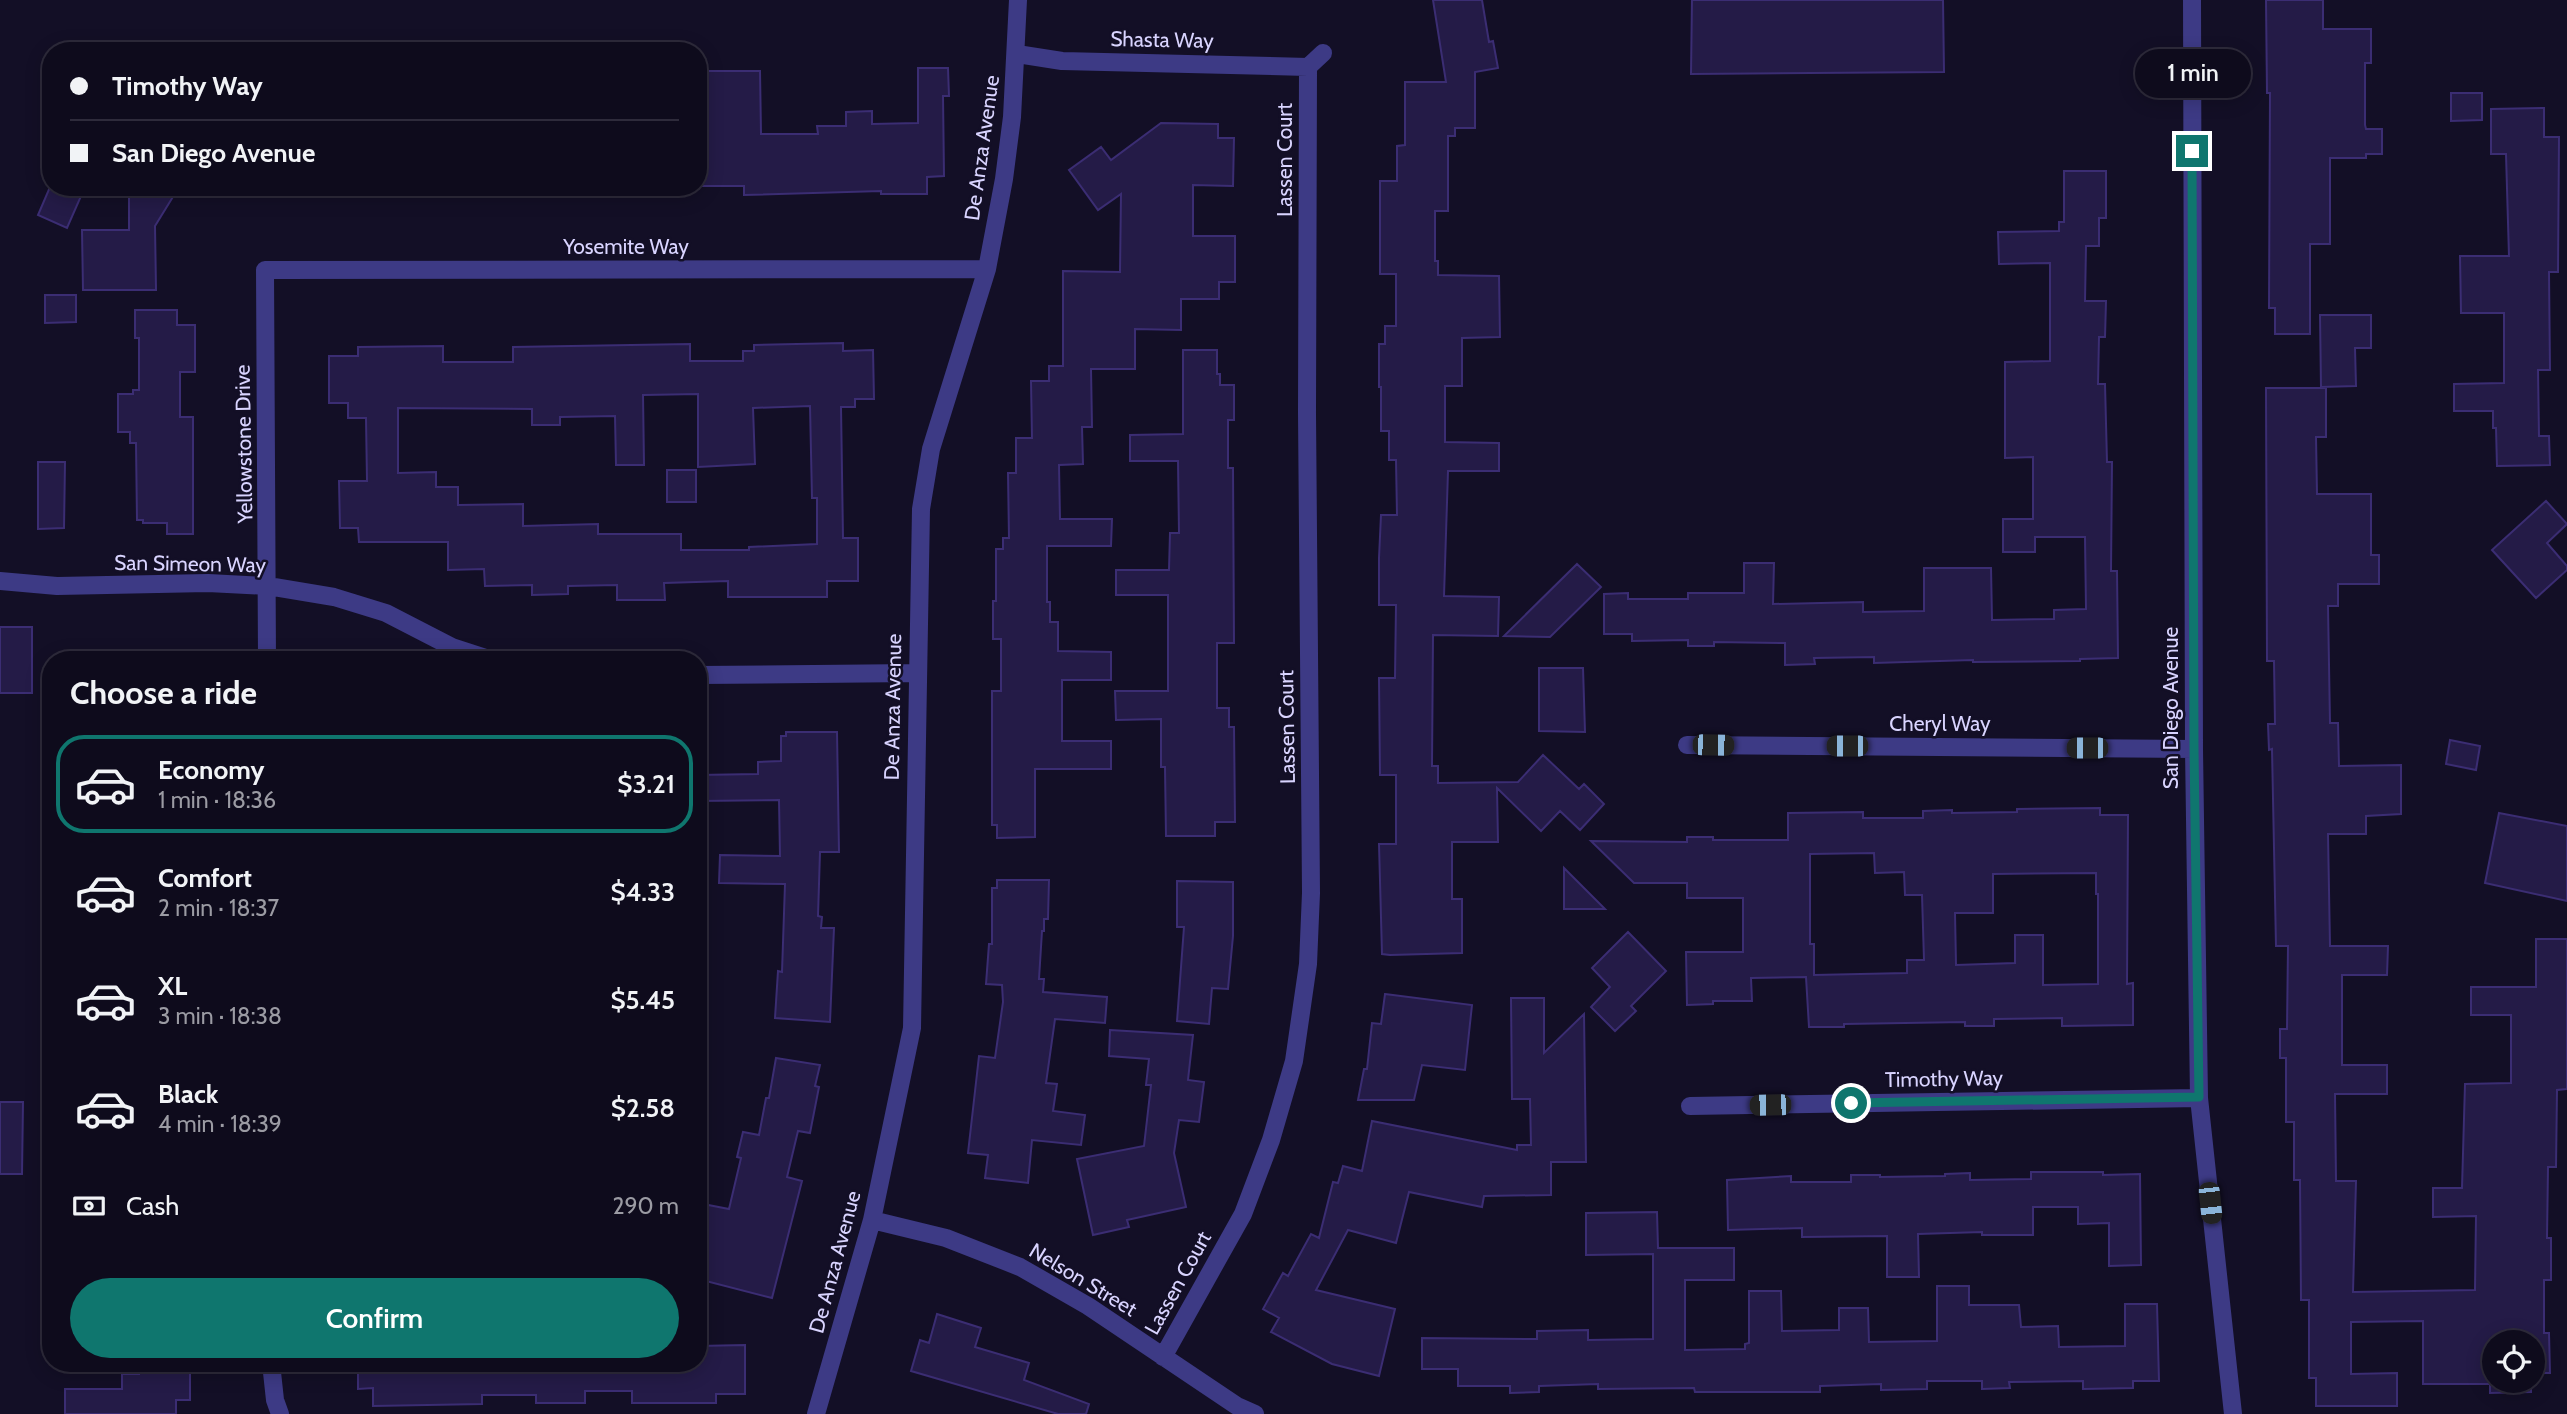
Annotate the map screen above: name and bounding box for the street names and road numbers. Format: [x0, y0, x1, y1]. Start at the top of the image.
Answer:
street label: Shasta Way [1110, 26, 1214, 53]
street label: De Anza Avenue [959, 73, 1004, 222]
street label: Lassen Court [1272, 103, 1297, 217]
street label: Yosemite Way [562, 234, 689, 259]
street label: Yellowstone Drive [230, 364, 257, 525]
street label: San Simeon Way [114, 550, 267, 577]
street label: San Diego Avenue [2158, 627, 2183, 789]
street label: De Anza Avenue [879, 633, 906, 780]
street label: Lassen Court [1273, 670, 1300, 784]
street label: Cheryl Way [1889, 711, 1991, 736]
street label: Timothy Way [1885, 1065, 2004, 1092]
street label: De Anza Avenue [803, 1188, 866, 1336]
street label: Lassen Court [1139, 1227, 1216, 1339]
street label: Nelson Street [1025, 1238, 1142, 1321]

